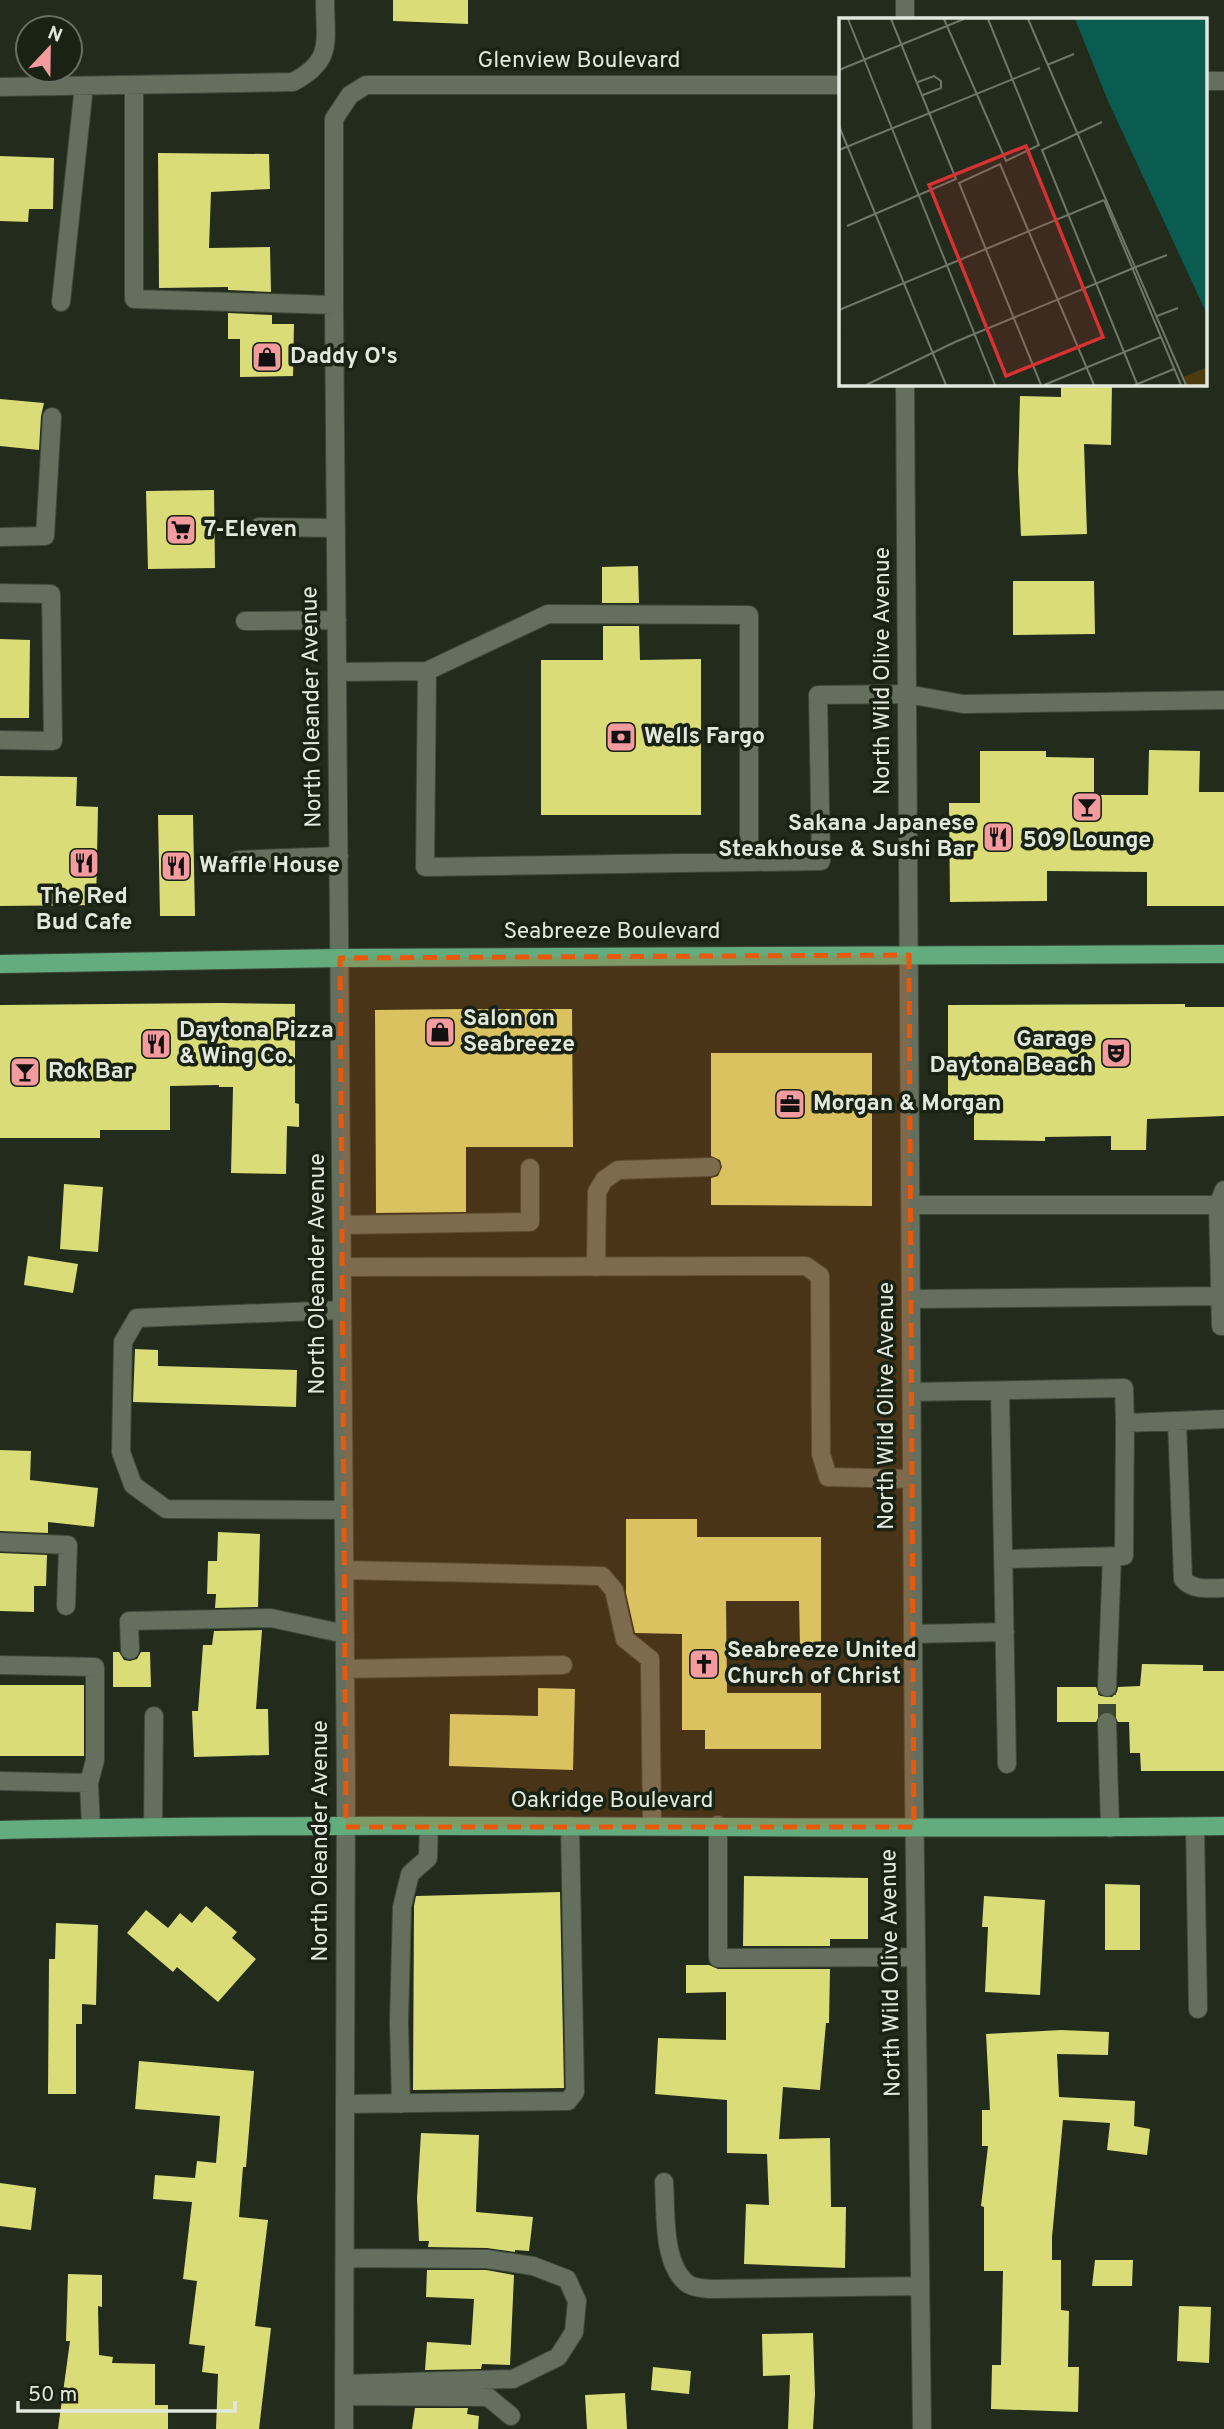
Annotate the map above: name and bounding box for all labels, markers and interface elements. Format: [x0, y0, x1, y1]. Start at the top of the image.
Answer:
north arrow [14, 14, 84, 84]
inset map [839, 18, 1206, 385]
text: N [44, 21, 65, 49]
street label: Glenview Boulevard [478, 47, 681, 76]
shop icon: Daddy O's [250, 340, 284, 374]
place label: Daddy O's [290, 343, 398, 372]
supermarket icon: 7-Eleven [164, 513, 198, 547]
place label: 7-Eleven [204, 516, 297, 545]
street label: North Wild Olive Avenue [869, 547, 898, 795]
street label: North Oleander Avenue [296, 586, 330, 828]
bank icon: Wells Fargo [604, 720, 638, 754]
place label: Wells Fargo [644, 723, 765, 752]
bar icon: 509 Lounge [1070, 790, 1104, 824]
place label: Sakana Japanese Steakhouse & Sushi Bar [718, 810, 975, 865]
restaurant icon: Sakana Japanese Steakhouse & Sushi Bar [981, 820, 1015, 854]
place label: 509 Lounge [1023, 827, 1151, 856]
restaurant icon: The Red Bud Cafe [67, 846, 101, 880]
restaurant icon: Waffle House [159, 849, 193, 883]
place label: Waffle House [199, 852, 340, 881]
place label: The Red Bud Cafe [36, 883, 132, 938]
street label: Seabreeze Boulevard [503, 918, 721, 947]
place label: Salon on Seabreeze [463, 1005, 575, 1060]
shop icon: Salon on Seabreeze [423, 1015, 457, 1049]
place label: Daytona Pizza & Wing Co. [179, 1017, 334, 1072]
place label: Garage Daytona Beach [930, 1026, 1093, 1081]
restaurant icon: Daytona Pizza & Wing Co. [139, 1027, 173, 1061]
theatre icon: Garage Daytona Beach [1099, 1036, 1133, 1070]
bar icon: Rok Bar [8, 1055, 42, 1089]
place label: Rok Bar [48, 1058, 134, 1087]
office icon: Morgan & Morgan [773, 1087, 807, 1121]
place label: Morgan & Morgan [813, 1090, 1001, 1119]
street label: North Oleander Avenue [304, 1153, 333, 1395]
street label: North Wild Olive Avenue [873, 1282, 902, 1530]
place label: Seabreeze United Church of Christ [727, 1637, 917, 1692]
church icon: Seabreeze United Church of Christ [687, 1647, 721, 1681]
street label: North Oleander Avenue [307, 1720, 336, 1962]
street label: Oakridge Boulevard [510, 1787, 714, 1816]
street label: North Wild Olive Avenue [875, 1849, 909, 2097]
scale bar [18, 2370, 234, 2414]
text: 50 m [28, 2382, 77, 2409]

